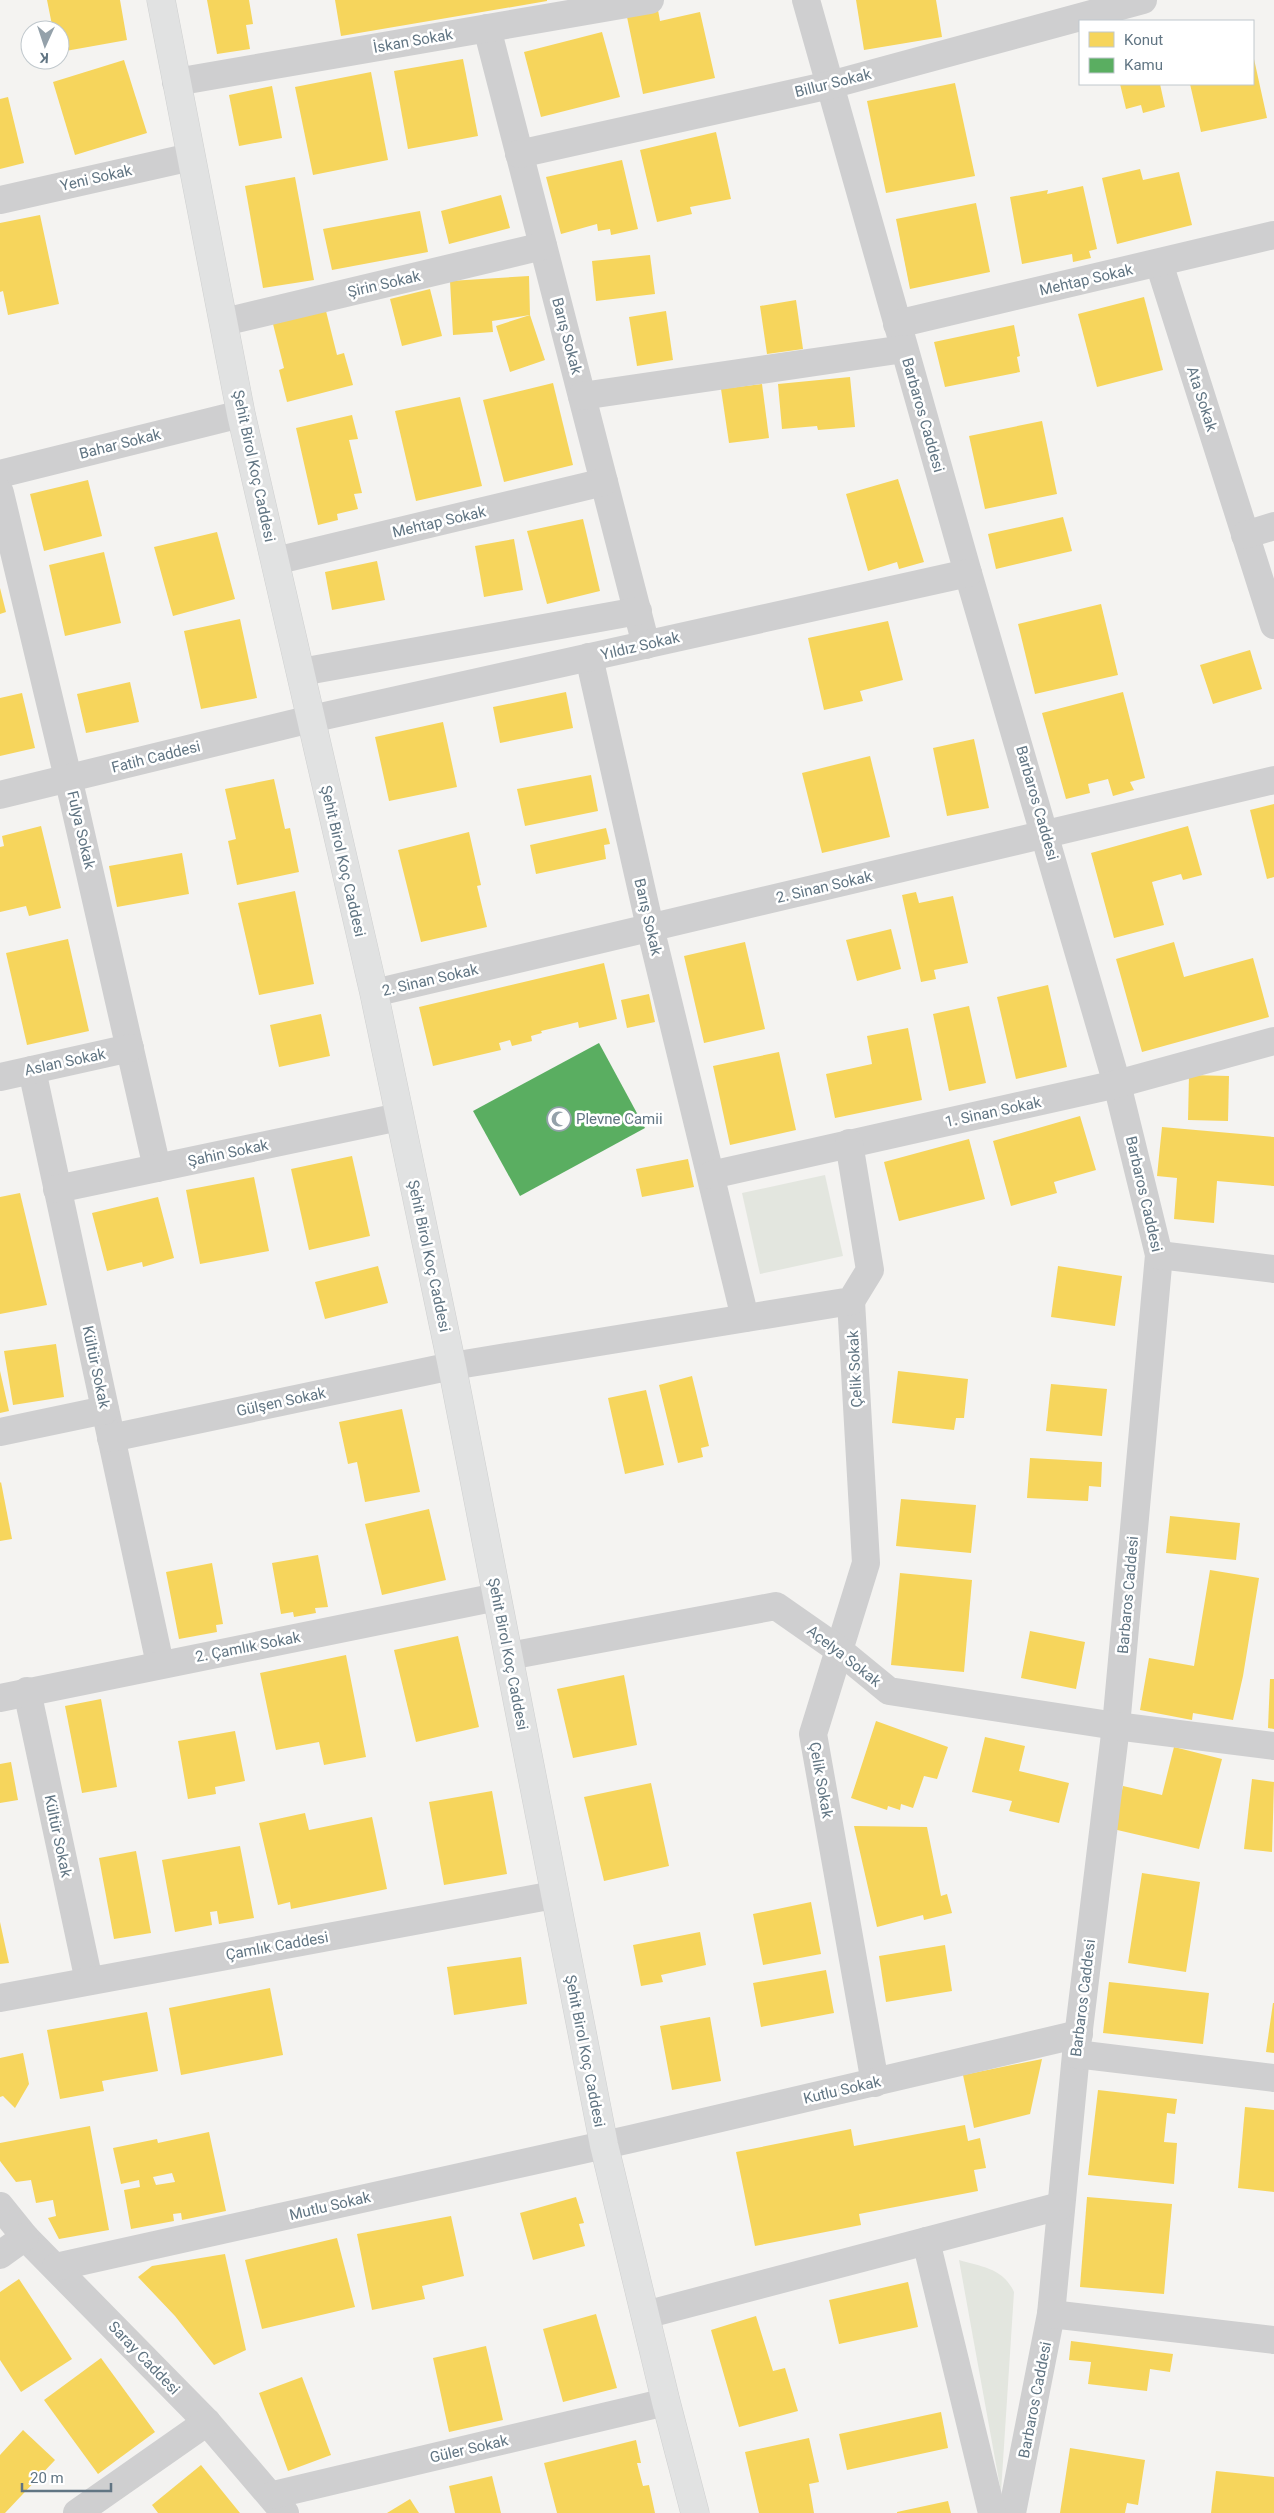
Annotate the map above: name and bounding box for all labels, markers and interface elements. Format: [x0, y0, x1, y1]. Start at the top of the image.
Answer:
north arrow [20, 20, 70, 70]
legend [1079, 20, 1254, 85]
street label: İskan Sokak [372, 25, 455, 57]
text: Konut [1124, 31, 1163, 49]
text: K [39, 50, 49, 66]
text: Kamu [1124, 56, 1163, 74]
street label: Billur Sokak [793, 65, 873, 101]
street label: Yeni Sokak [58, 161, 134, 195]
street label: Mehtap Sokak [1038, 260, 1135, 299]
street label: Şirin Sokak [346, 267, 423, 301]
street label: Barış Sokak [548, 296, 586, 377]
street label: Barbaros Caddesi [898, 356, 948, 474]
street label: Ata Sokak [1183, 364, 1221, 434]
street label: Şehit Birol Koç Caddesi [229, 388, 279, 544]
street label: Bahar Sokak [77, 425, 163, 463]
street label: Mehtap Sokak [391, 502, 488, 541]
street label: Yıldız Sokak [599, 628, 682, 664]
street label: Fatih Caddesi [110, 737, 202, 777]
street label: Barbaros Caddesi [1012, 744, 1062, 862]
street label: Şehit Birol Koç Caddesi [317, 784, 369, 938]
street label: Fulya Sokak [63, 789, 99, 871]
street label: 2. Sinan Sokak [774, 867, 874, 907]
street label: Barış Sokak [630, 877, 666, 958]
street label: 2. Sinan Sokak [380, 960, 480, 1000]
street label: Aslan Sokak [23, 1045, 107, 1079]
street label: 1. Sinan Sokak [943, 1093, 1043, 1131]
mosque icon: Plevne Camii [546, 1106, 572, 1132]
place label: Plevne Camii [576, 1110, 663, 1128]
street label: Barbaros Caddesi [1122, 1134, 1166, 1254]
street label: Şahin Sokak [186, 1136, 270, 1170]
street label: Şehit Birol Koç Caddesi [404, 1178, 454, 1334]
street label: Kültür Sokak [78, 1324, 114, 1410]
street label: Çelik Sokak [844, 1330, 866, 1408]
street label: Gülşen Sokak [235, 1384, 328, 1420]
street label: Barbaros Caddesi [1114, 1535, 1142, 1655]
street label: Şehit Birol Koç Caddesi [484, 1576, 532, 1732]
street label: Açelya Sokak [803, 1622, 885, 1691]
street label: 2. Çamlık Sokak [194, 1628, 302, 1666]
street label: Çelik Sokak [805, 1740, 837, 1820]
street label: Kültür Sokak [40, 1793, 76, 1879]
street label: Çamlık Caddesi [224, 1928, 330, 1964]
street label: Barbaros Caddesi [1067, 1938, 1099, 2058]
street label: Şehit Birol Koç Caddesi [561, 1973, 609, 2129]
street label: Kutlu Sokak [802, 2072, 883, 2108]
street label: Mutlu Sokak [288, 2188, 373, 2224]
street label: Saray Caddesi [105, 2318, 183, 2398]
street label: Barbaros Caddesi [1015, 2340, 1055, 2460]
street label: Güler Sokak [428, 2431, 510, 2467]
scale bar [22, 2460, 111, 2492]
text: 20 m [30, 2469, 64, 2487]

